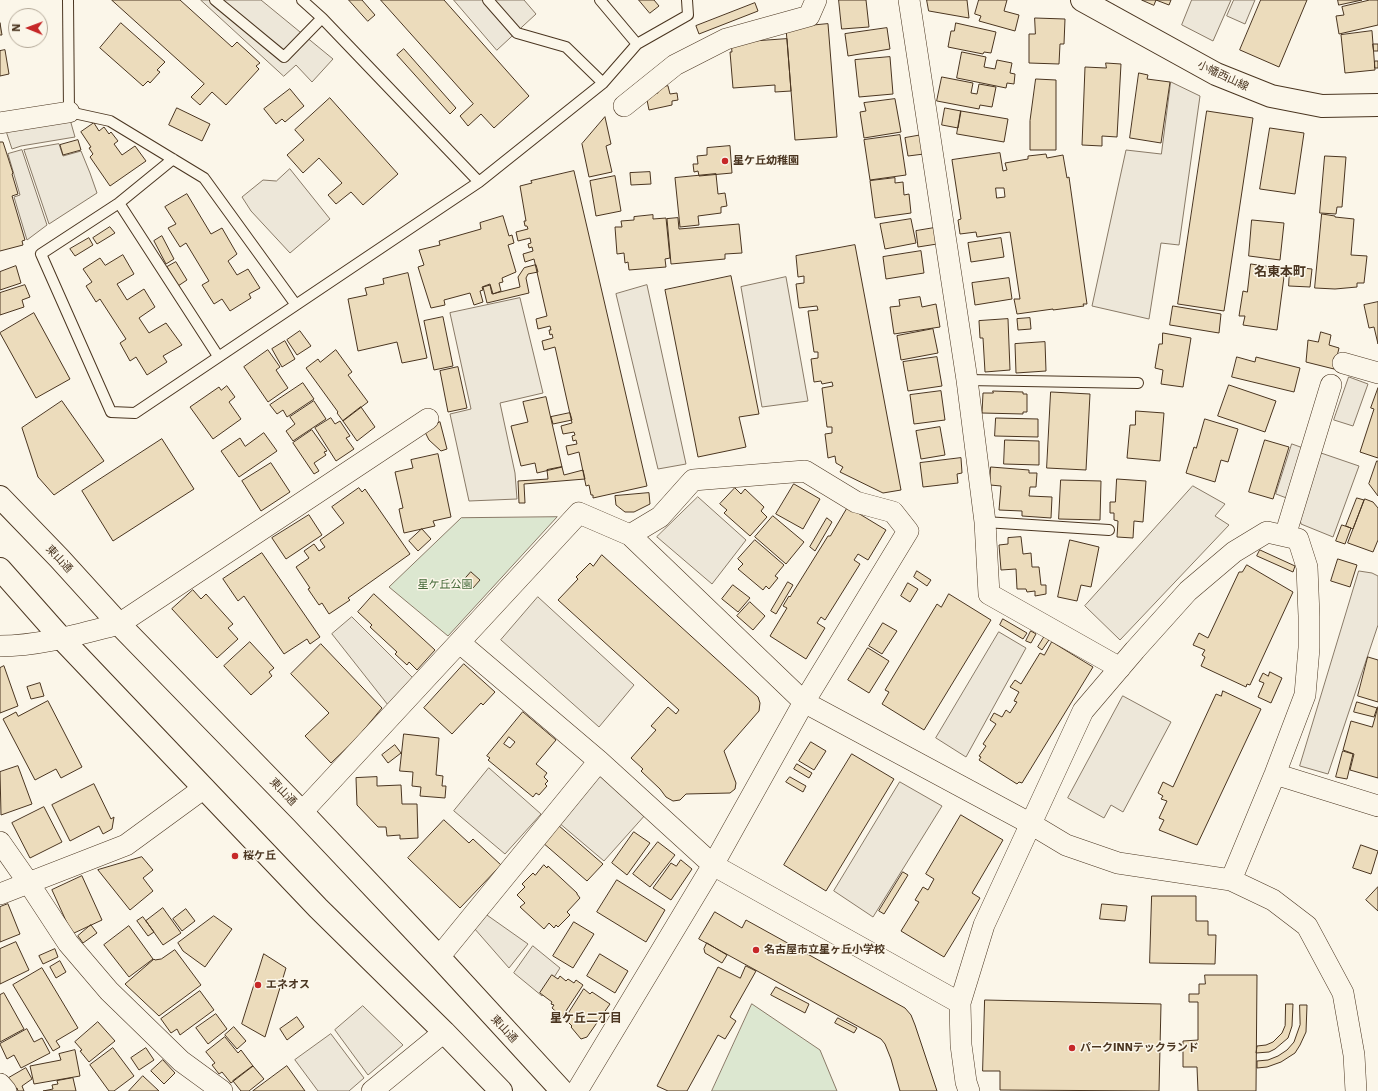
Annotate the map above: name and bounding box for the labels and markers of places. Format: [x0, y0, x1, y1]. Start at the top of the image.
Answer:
place label: 星ケ丘幼稚園 [733, 154, 799, 168]
marker: 星ケ丘幼稚園 [720, 156, 730, 166]
place label: 桜ケ丘 [243, 849, 276, 863]
marker: 桜ケ丘 [230, 851, 240, 861]
place label: 名古屋市立星ヶ丘小学校 [764, 943, 885, 957]
marker: 名古屋市立星ヶ丘小学校 [751, 945, 761, 955]
place label: エネオス [266, 978, 310, 992]
marker: エネオス [253, 980, 263, 990]
place label: パークINNテックランド [1080, 1041, 1199, 1055]
marker: パークINNテックランド [1067, 1043, 1077, 1053]

